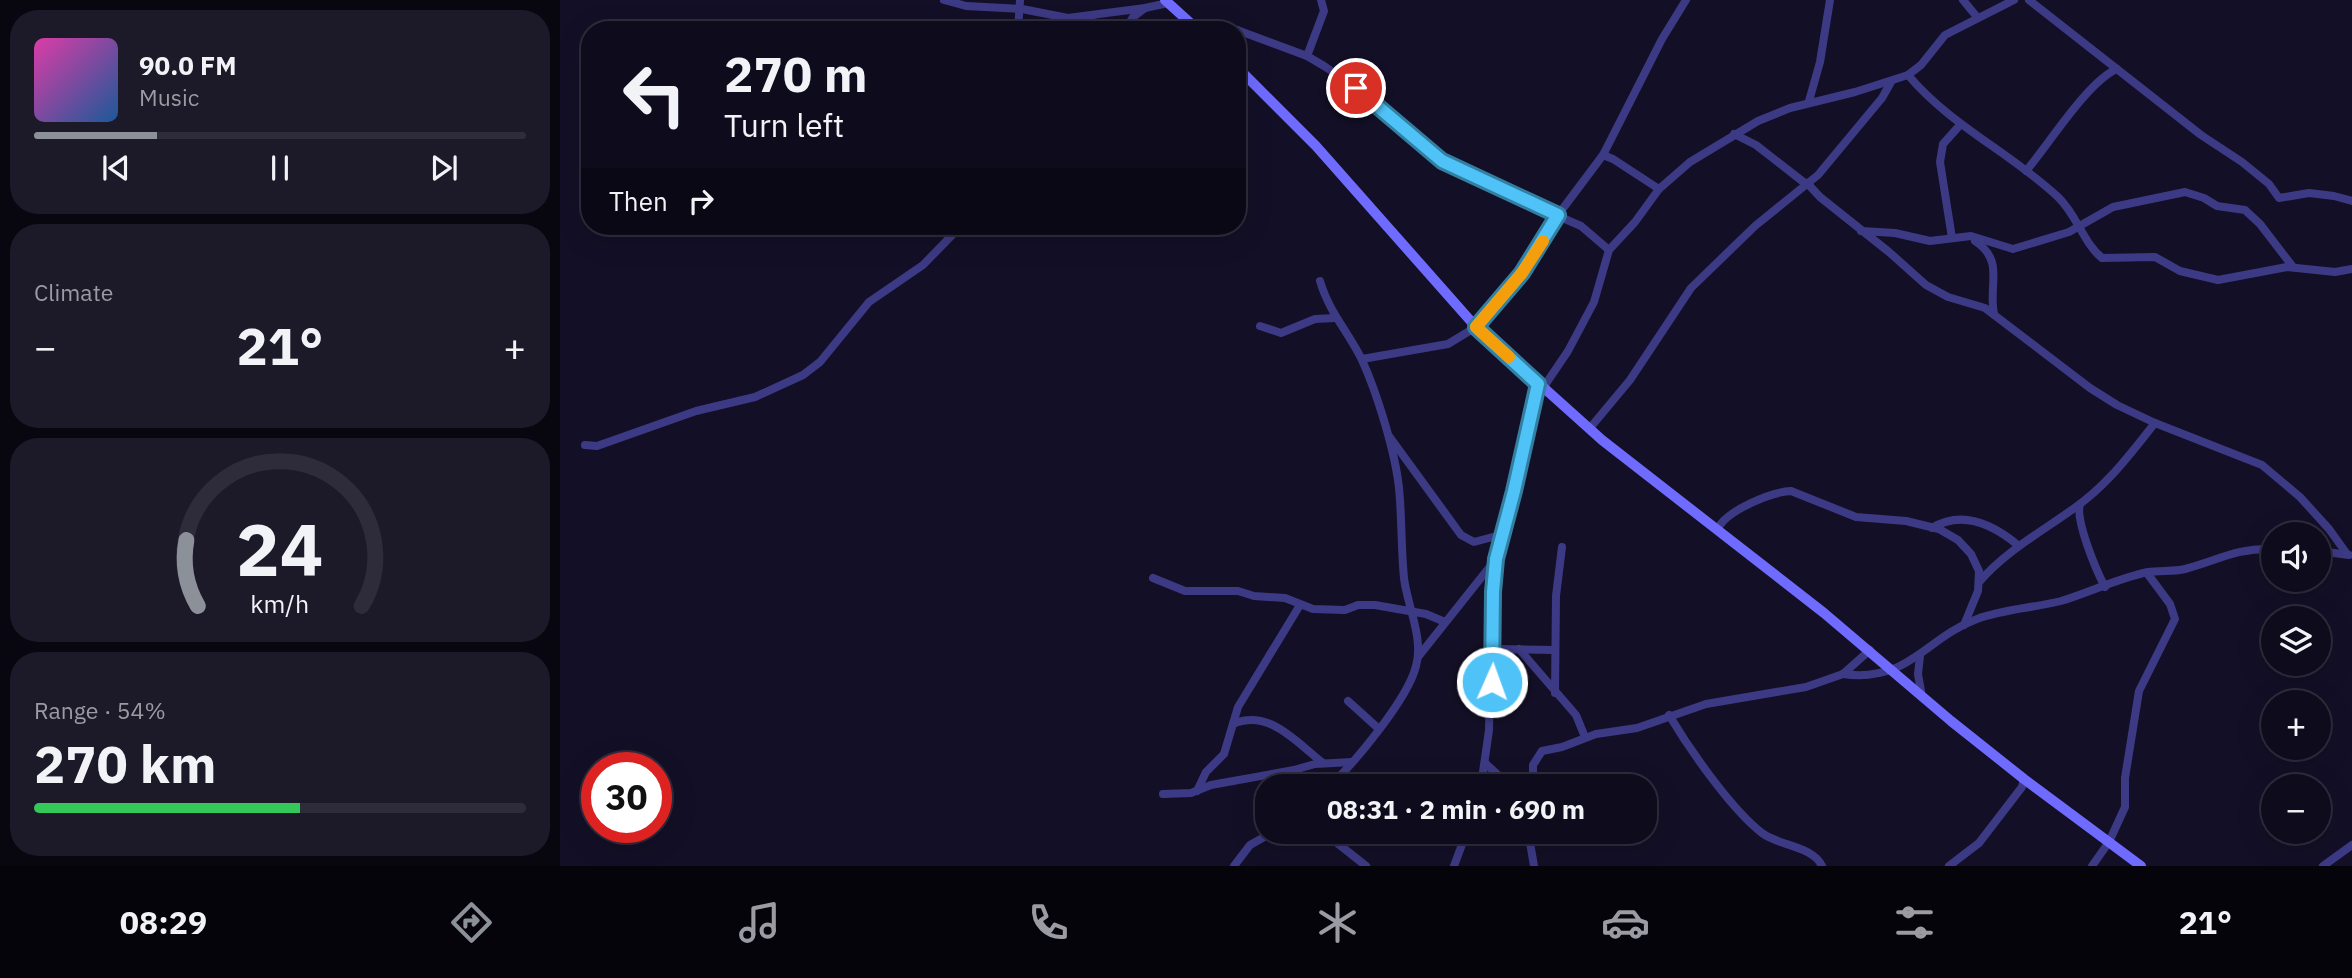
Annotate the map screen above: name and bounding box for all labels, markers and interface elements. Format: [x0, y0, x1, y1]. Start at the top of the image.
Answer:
text: 270 m [724, 42, 868, 105]
text: 90.0 FM [139, 48, 237, 82]
icon: left [609, 49, 700, 140]
pin [1326, 58, 1386, 118]
icon: arrive [1337, 69, 1375, 107]
text: Music [139, 82, 199, 112]
text: Turn left [724, 104, 844, 146]
icon: previous [97, 149, 135, 187]
icon: pause [261, 149, 299, 187]
icon: next [425, 149, 463, 187]
icon: right [682, 182, 720, 220]
text: Then [609, 184, 668, 218]
text: Climate [34, 277, 113, 307]
text: 21° [237, 312, 323, 379]
text: − [34, 322, 57, 371]
text: + [503, 322, 526, 371]
text: 24 [236, 501, 324, 596]
map controls [2261, 522, 2331, 844]
button: sound [2261, 522, 2331, 592]
text: km/h [251, 587, 309, 620]
button: layers [2261, 606, 2331, 676]
position arrow [1455, 645, 1529, 719]
button: + [2261, 690, 2331, 760]
text: Range · 54% [34, 695, 166, 725]
text: 270 km [34, 730, 216, 797]
speed limit sign: 30 [581, 752, 672, 843]
button: − [2261, 774, 2331, 844]
text: 08:31 · 2 min · 690 m [1327, 792, 1585, 826]
icon: directions [447, 898, 496, 947]
icon: music [735, 898, 784, 947]
icon: phone [1024, 898, 1073, 947]
icon: climate [1313, 898, 1362, 947]
icon: car [1601, 898, 1650, 947]
icon: filters [1890, 898, 1939, 947]
text: 08:29 [120, 901, 207, 943]
text: 21° [2179, 901, 2232, 943]

